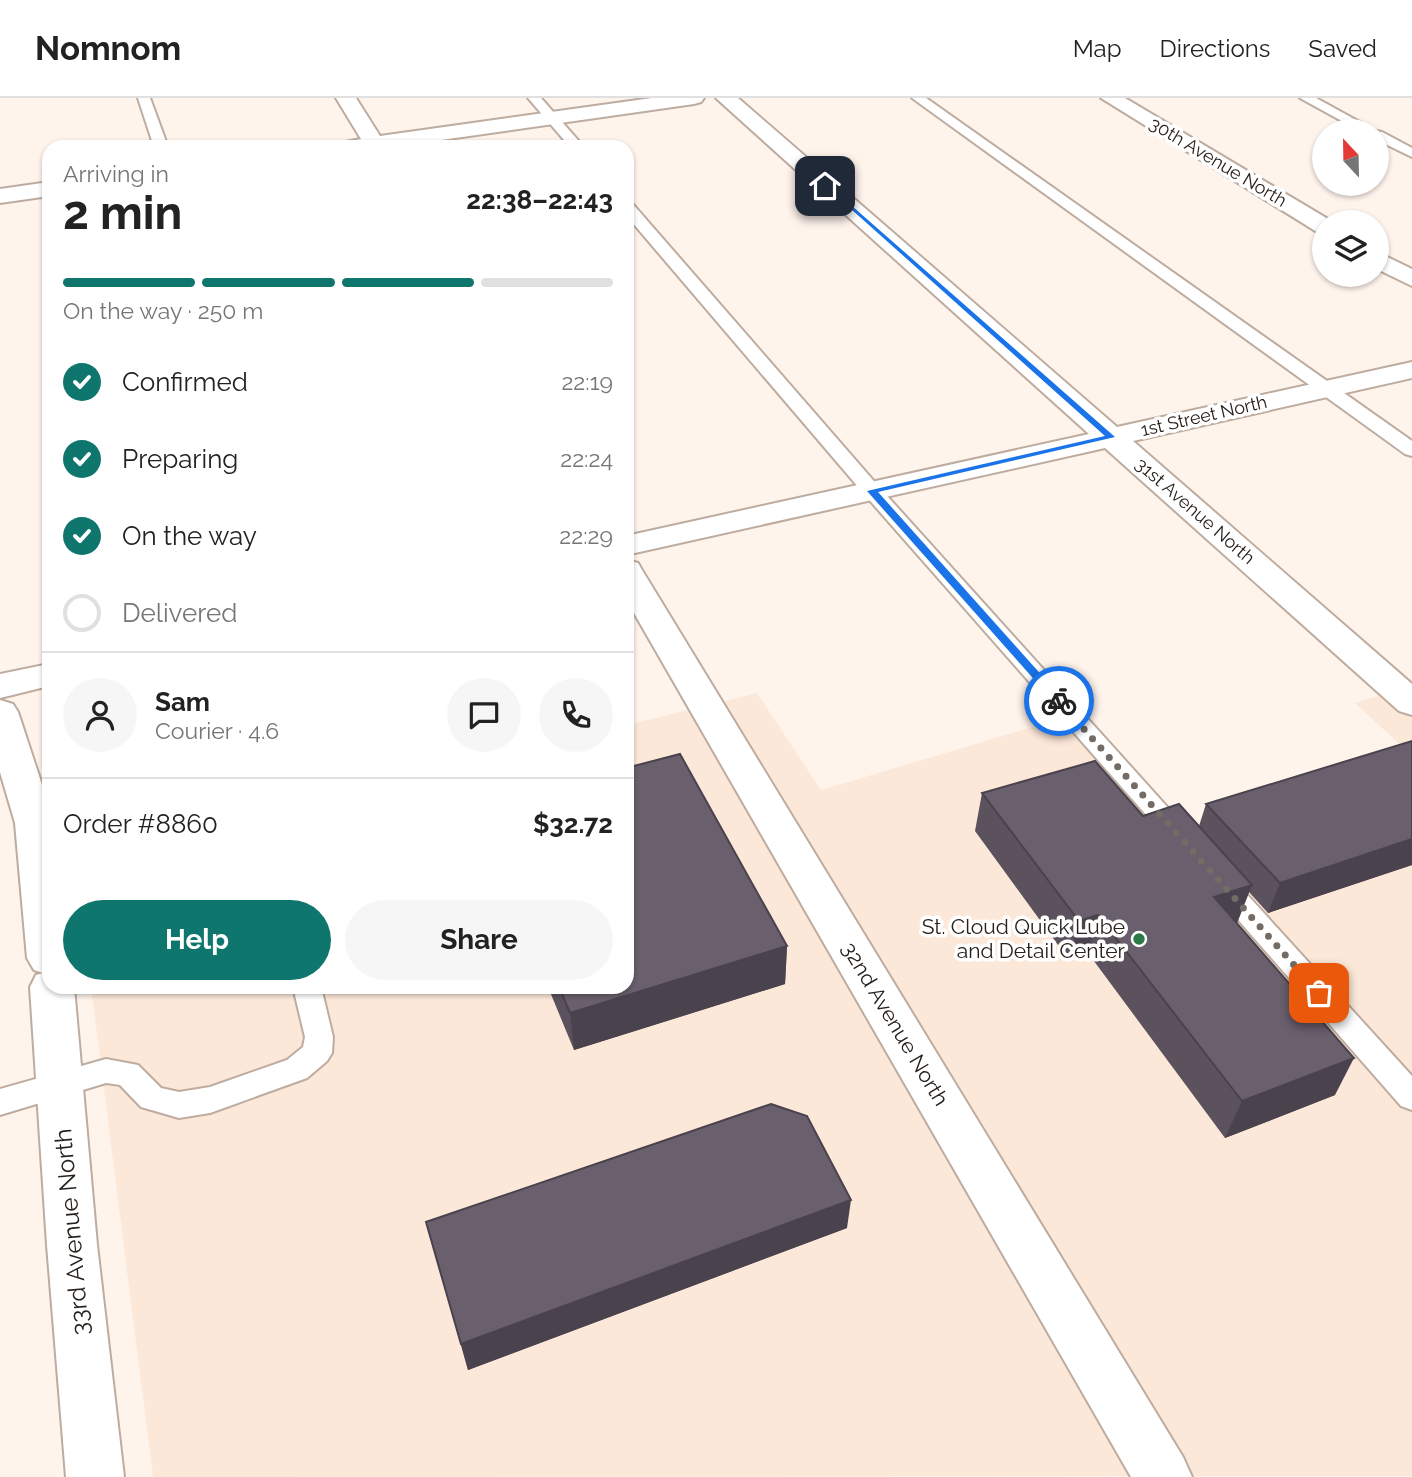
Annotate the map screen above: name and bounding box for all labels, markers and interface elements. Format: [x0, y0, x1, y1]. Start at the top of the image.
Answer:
text: Nomnom [35, 29, 181, 68]
text: Map [1073, 34, 1122, 63]
text: Directions [1160, 34, 1270, 63]
text: Saved [1308, 34, 1377, 63]
street label: 30th Avenue North [1146, 112, 1291, 211]
north arrow [1312, 119, 1390, 196]
map controls [1312, 119, 1389, 287]
pin [795, 156, 855, 216]
text: Arriving in [63, 160, 169, 187]
icon: home [806, 167, 844, 205]
text: 22:38–22:43 [466, 185, 613, 215]
text: 2 min [63, 186, 182, 240]
button: layers [1312, 210, 1389, 287]
text: On the way · 250 m [63, 297, 263, 324]
icon: check [63, 363, 101, 401]
text: Confirmed [122, 367, 248, 397]
text: 22:19 [561, 368, 613, 395]
street label: 1st Street North [1139, 391, 1269, 440]
icon: check [63, 440, 101, 478]
text: Preparing [122, 444, 238, 474]
text: 22:24 [560, 445, 613, 472]
street label: 31st Avenue North [1131, 453, 1259, 568]
icon: check [63, 517, 101, 555]
text: On the way [122, 521, 257, 551]
text: 22:29 [559, 522, 613, 549]
text: Delivered [122, 598, 237, 628]
courier [1024, 666, 1094, 736]
button: person [63, 678, 137, 752]
button: chat [447, 678, 521, 752]
button: phone [539, 678, 613, 752]
icon: bike [1040, 682, 1078, 720]
text: Sam [155, 687, 210, 717]
text: Courier · 4.6 [155, 717, 279, 744]
text: Order #8860 [63, 809, 218, 839]
text: $32.72 [533, 809, 613, 839]
button: Help [63, 900, 331, 980]
button: Share [345, 900, 613, 980]
place label: St. Cloud Quick Lube and Detail Center [922, 914, 1126, 963]
marker: St. Cloud Quick Lube and Detail Center [1131, 931, 1147, 947]
street label: 32nd Avenue North [837, 937, 954, 1110]
pin [1289, 963, 1349, 1023]
icon: bag [1300, 974, 1338, 1012]
street label: 33rd Avenue North [48, 1127, 95, 1337]

